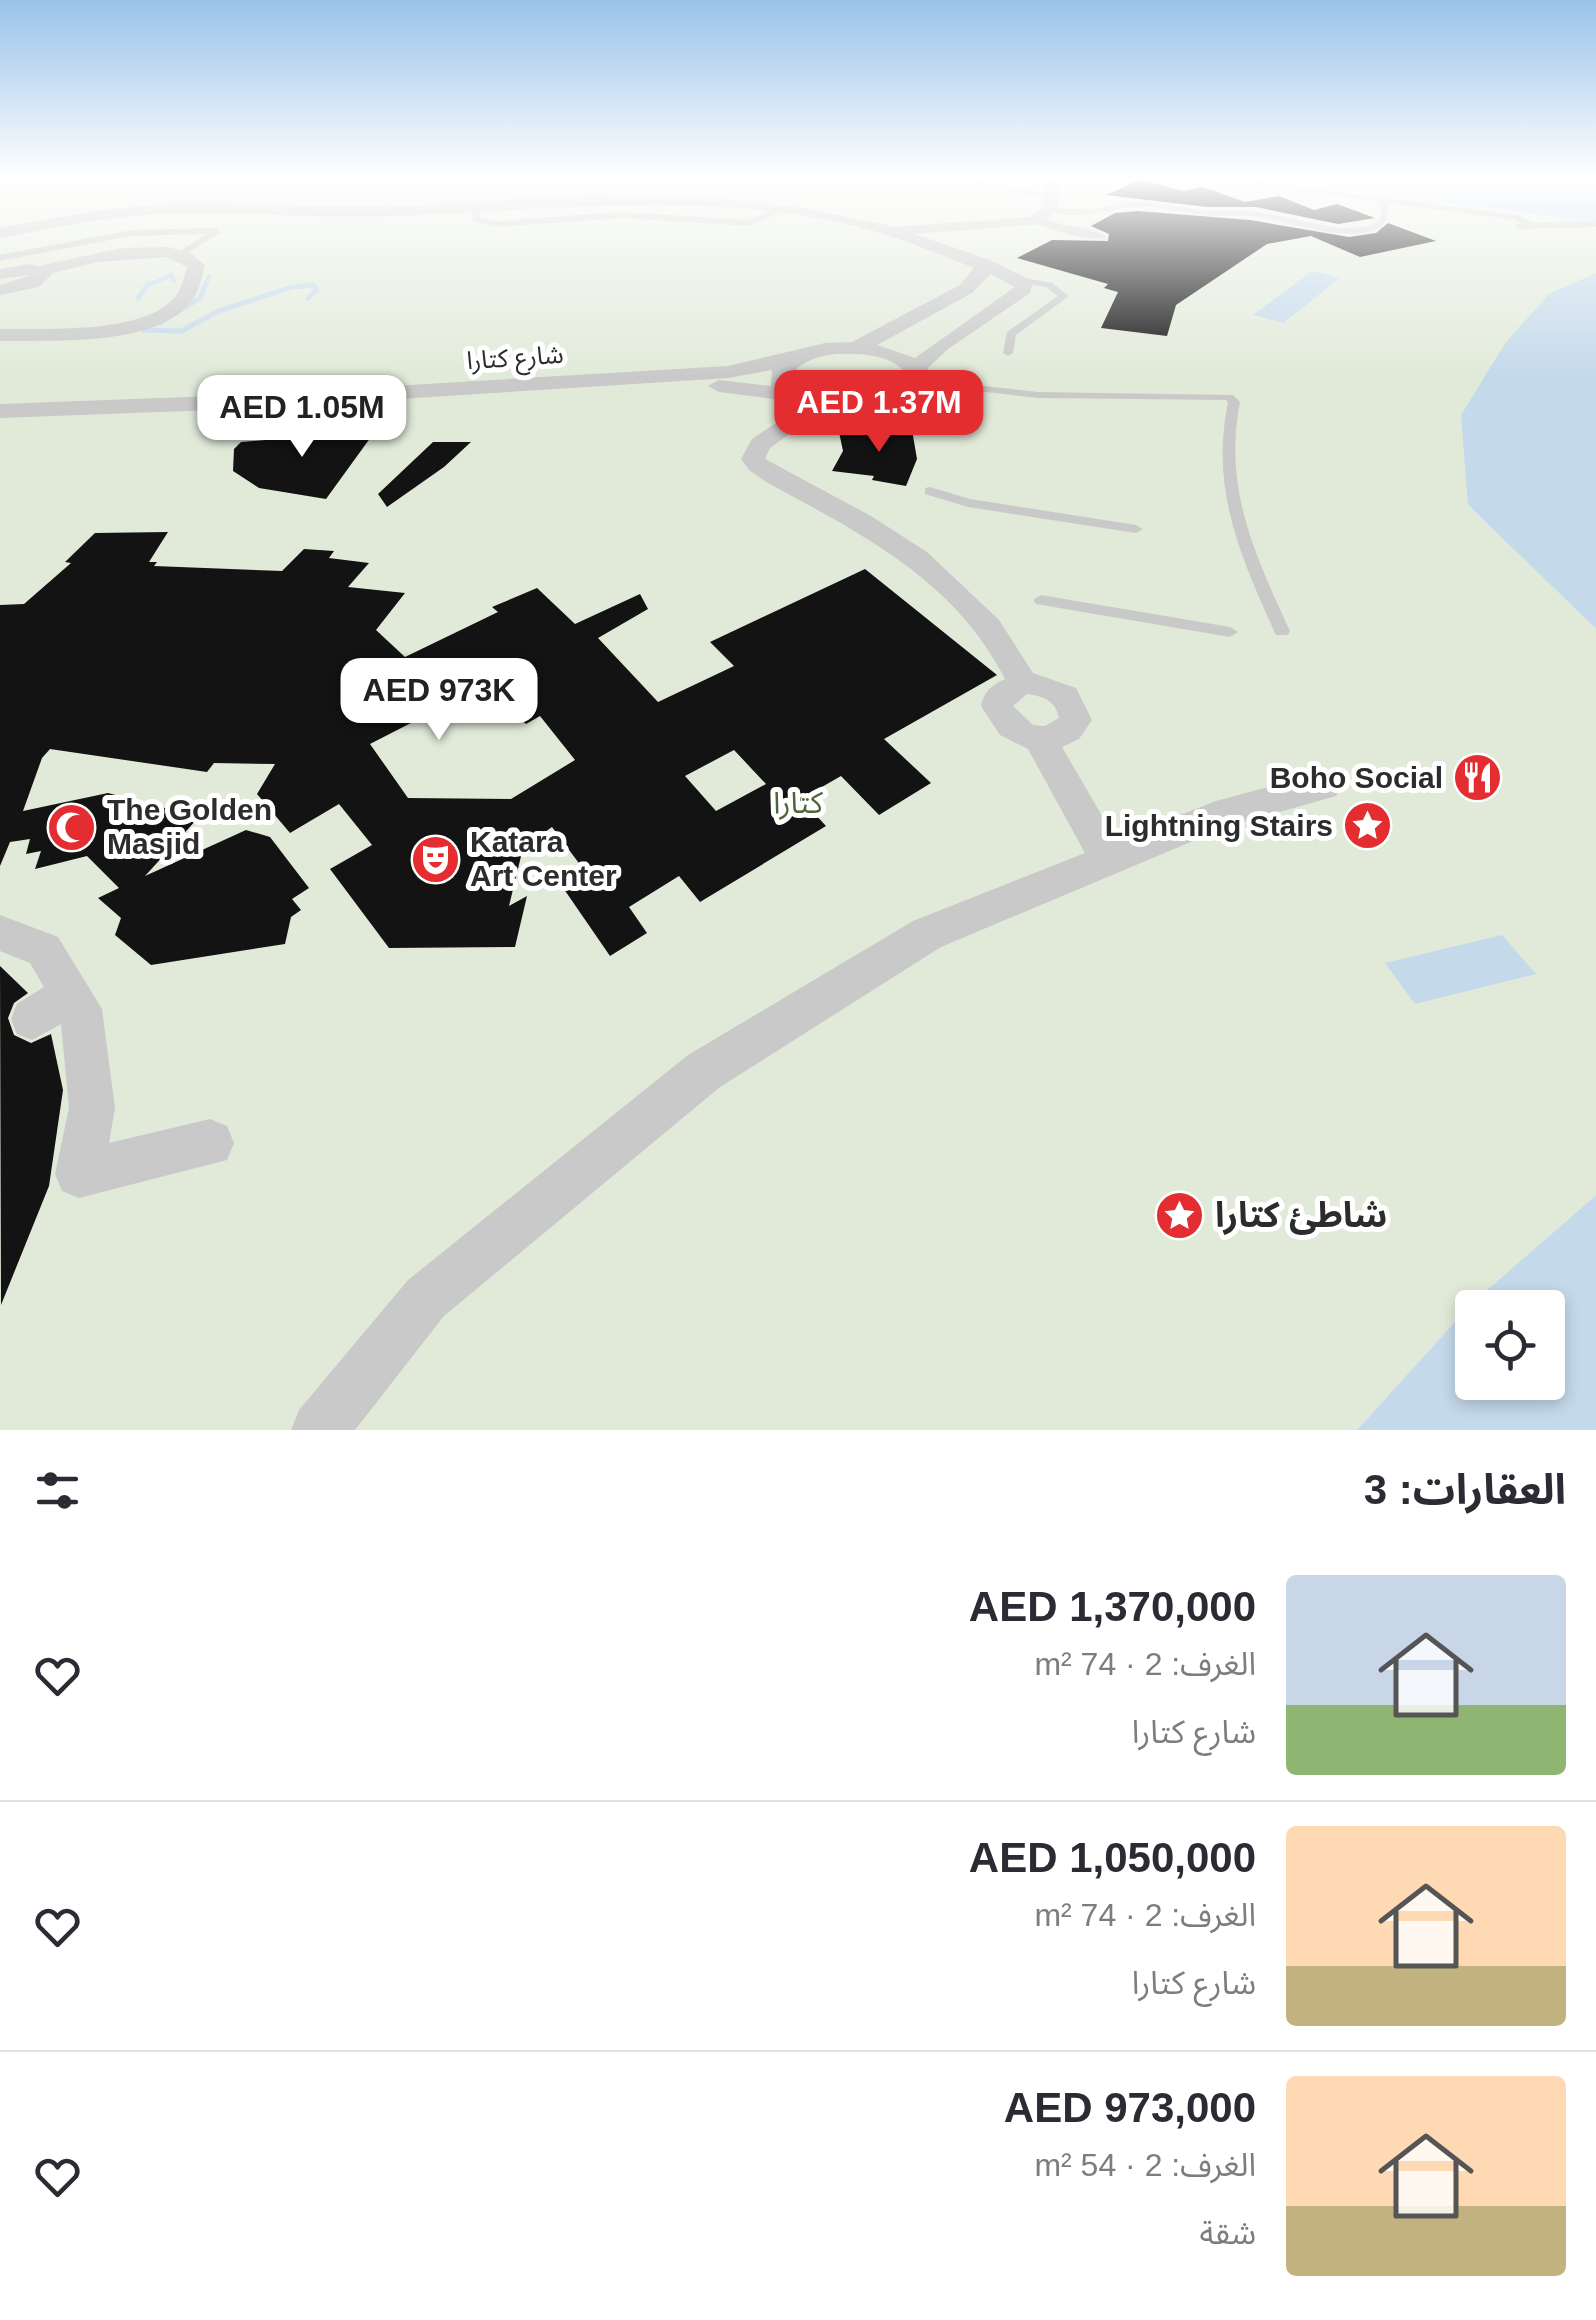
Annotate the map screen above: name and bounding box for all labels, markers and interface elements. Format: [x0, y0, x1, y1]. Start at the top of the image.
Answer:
street label: شارع كتارا [466, 340, 565, 379]
pin: AED 1.37M [765, 370, 993, 455]
pin: AED 1.05M [188, 375, 416, 460]
text: AED 1.37M [796, 384, 962, 420]
text: AED 1.05M [219, 389, 385, 425]
pin: AED 973K [336, 658, 542, 743]
text: AED 973K [363, 672, 515, 708]
restaurant icon: Boho Social [1452, 752, 1504, 804]
place label: Boho Social [1270, 761, 1443, 794]
park label: كتارا [773, 786, 823, 820]
place label: The Golden Masjid [107, 793, 272, 860]
place icon: Lightning Stairs [1342, 800, 1394, 852]
mosque icon: The Golden Masjid [46, 801, 98, 853]
place label: Lightning Stairs [1105, 809, 1333, 842]
place label: Katara Art Center [470, 825, 617, 892]
theatre icon: Katara Art Center [409, 833, 461, 885]
place icon: شاطئ كتارا [1154, 1189, 1206, 1241]
place label: شاطئ كتارا [1215, 1195, 1387, 1236]
map controls [1455, 1290, 1565, 1400]
button: locate [1455, 1290, 1565, 1400]
icon: filters [30, 1463, 85, 1518]
text: العقارات: 3 [1364, 1466, 1566, 1513]
text: AED 1,370,000 [969, 1583, 1256, 1630]
icon: home [1366, 1615, 1486, 1735]
text: الغرف: 2 · 74 m² [1034, 1646, 1256, 1682]
icon: heart [30, 1648, 85, 1703]
text: شارع كتارا [1132, 1714, 1256, 1750]
text: AED 1,050,000 [969, 1834, 1256, 1881]
icon: home [1366, 1866, 1486, 1986]
text: الغرف: 2 · 74 m² [1034, 1897, 1256, 1933]
icon: heart [30, 1899, 85, 1954]
text: شارع كتارا [1132, 1965, 1256, 2001]
text: AED 973,000 [1004, 2084, 1256, 2131]
icon: home [1366, 2116, 1486, 2236]
text: الغرف: 2 · 54 m² [1034, 2147, 1256, 2183]
icon: heart [30, 2149, 85, 2204]
text: شقة [1200, 2215, 1256, 2251]

